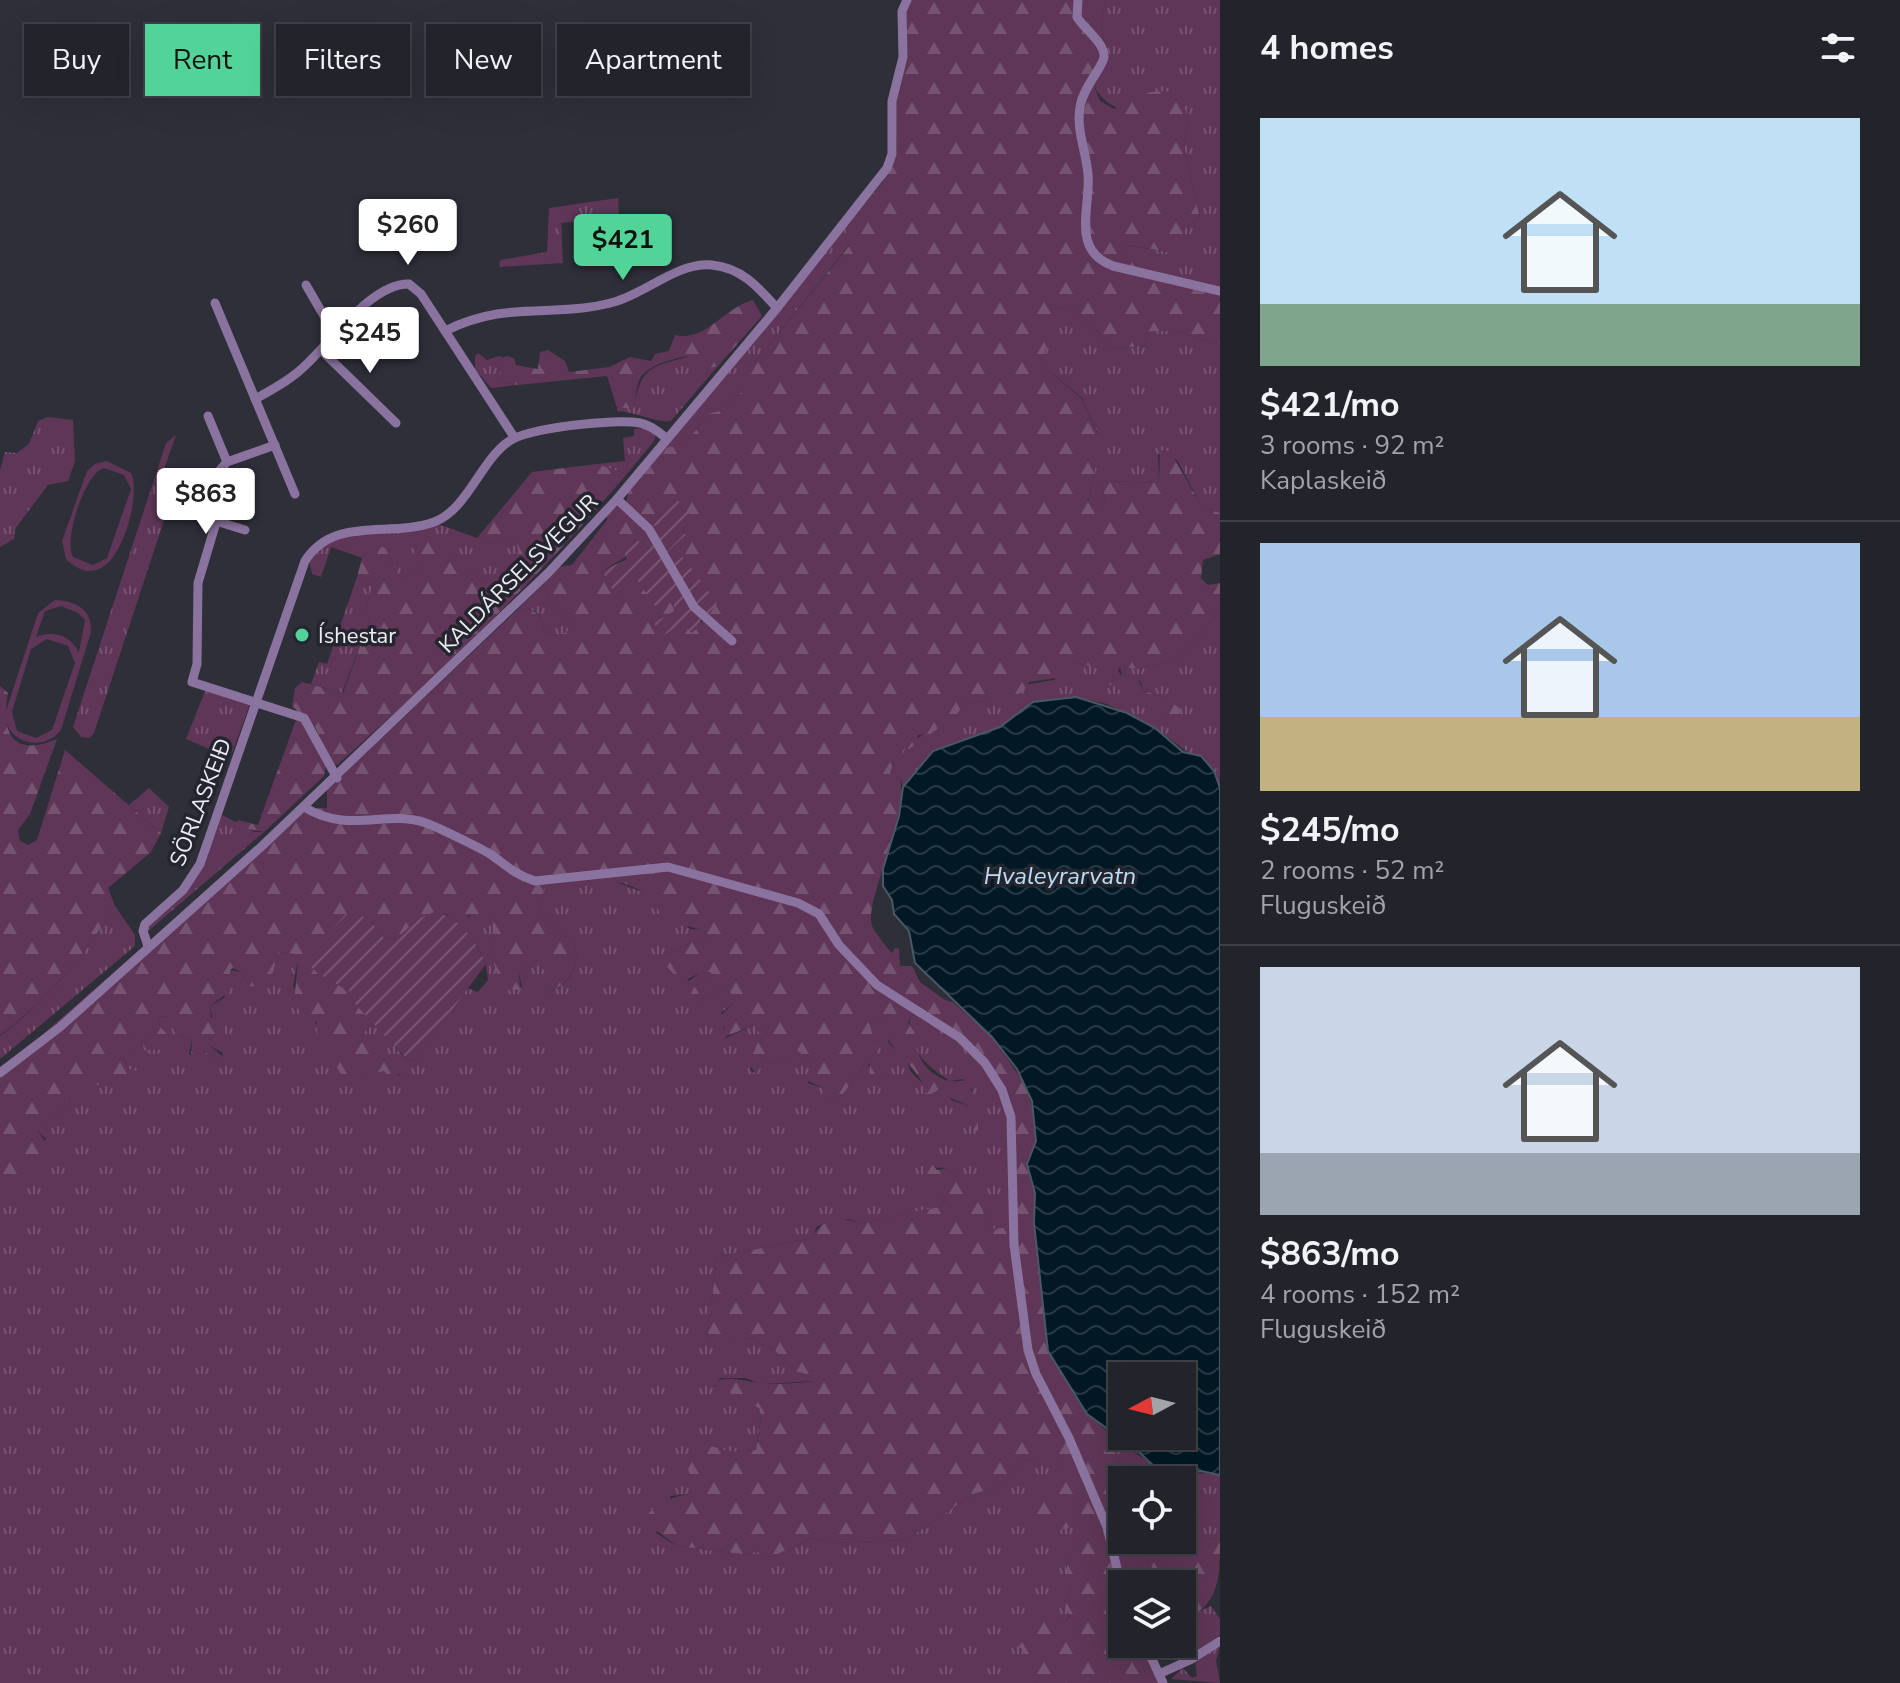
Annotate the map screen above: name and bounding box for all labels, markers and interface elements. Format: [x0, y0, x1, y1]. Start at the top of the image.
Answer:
chip: Buy [24, 24, 129, 96]
chip: Rent [145, 24, 260, 96]
chip: Filters [276, 24, 410, 96]
chip: New [426, 24, 541, 96]
chip: Apartment [557, 24, 750, 96]
text: 4 homes [1260, 25, 1394, 71]
icon: filters [1816, 26, 1860, 70]
icon: home [1488, 170, 1632, 314]
pin: $260 [361, 199, 455, 267]
text: $260 [377, 207, 439, 242]
pin: $421 [576, 214, 670, 282]
text: $421 [592, 222, 654, 257]
pin: $245 [323, 307, 417, 375]
text: $245 [339, 315, 401, 350]
text: $421/mo [1260, 382, 1400, 428]
text: 3 rooms · 92 m² [1260, 428, 1444, 463]
text: Kaplaskeið [1260, 463, 1386, 498]
pin: $863 [159, 468, 253, 536]
text: $863 [175, 476, 237, 511]
street label: KALDÁRSELSVEGUR [433, 487, 605, 660]
icon: home [1488, 595, 1632, 739]
place label: Íshestar [318, 621, 396, 651]
marker: Íshestar [293, 626, 311, 644]
street label: SÖRLASKEIÐ [163, 734, 239, 871]
text: $245/mo [1260, 807, 1400, 853]
text: 2 rooms · 52 m² [1260, 853, 1444, 888]
water label: Hvaleyrarvatn [984, 860, 1136, 892]
text: Fluguskeið [1260, 888, 1386, 923]
icon: home [1488, 1019, 1632, 1163]
text: $863/mo [1260, 1231, 1400, 1277]
text: 4 rooms · 152 m² [1260, 1277, 1460, 1312]
text: Fluguskeið [1260, 1312, 1386, 1347]
north arrow [1108, 1362, 1196, 1450]
map controls [1108, 1362, 1196, 1658]
button: locate [1108, 1466, 1196, 1554]
button: layers [1108, 1570, 1196, 1658]

